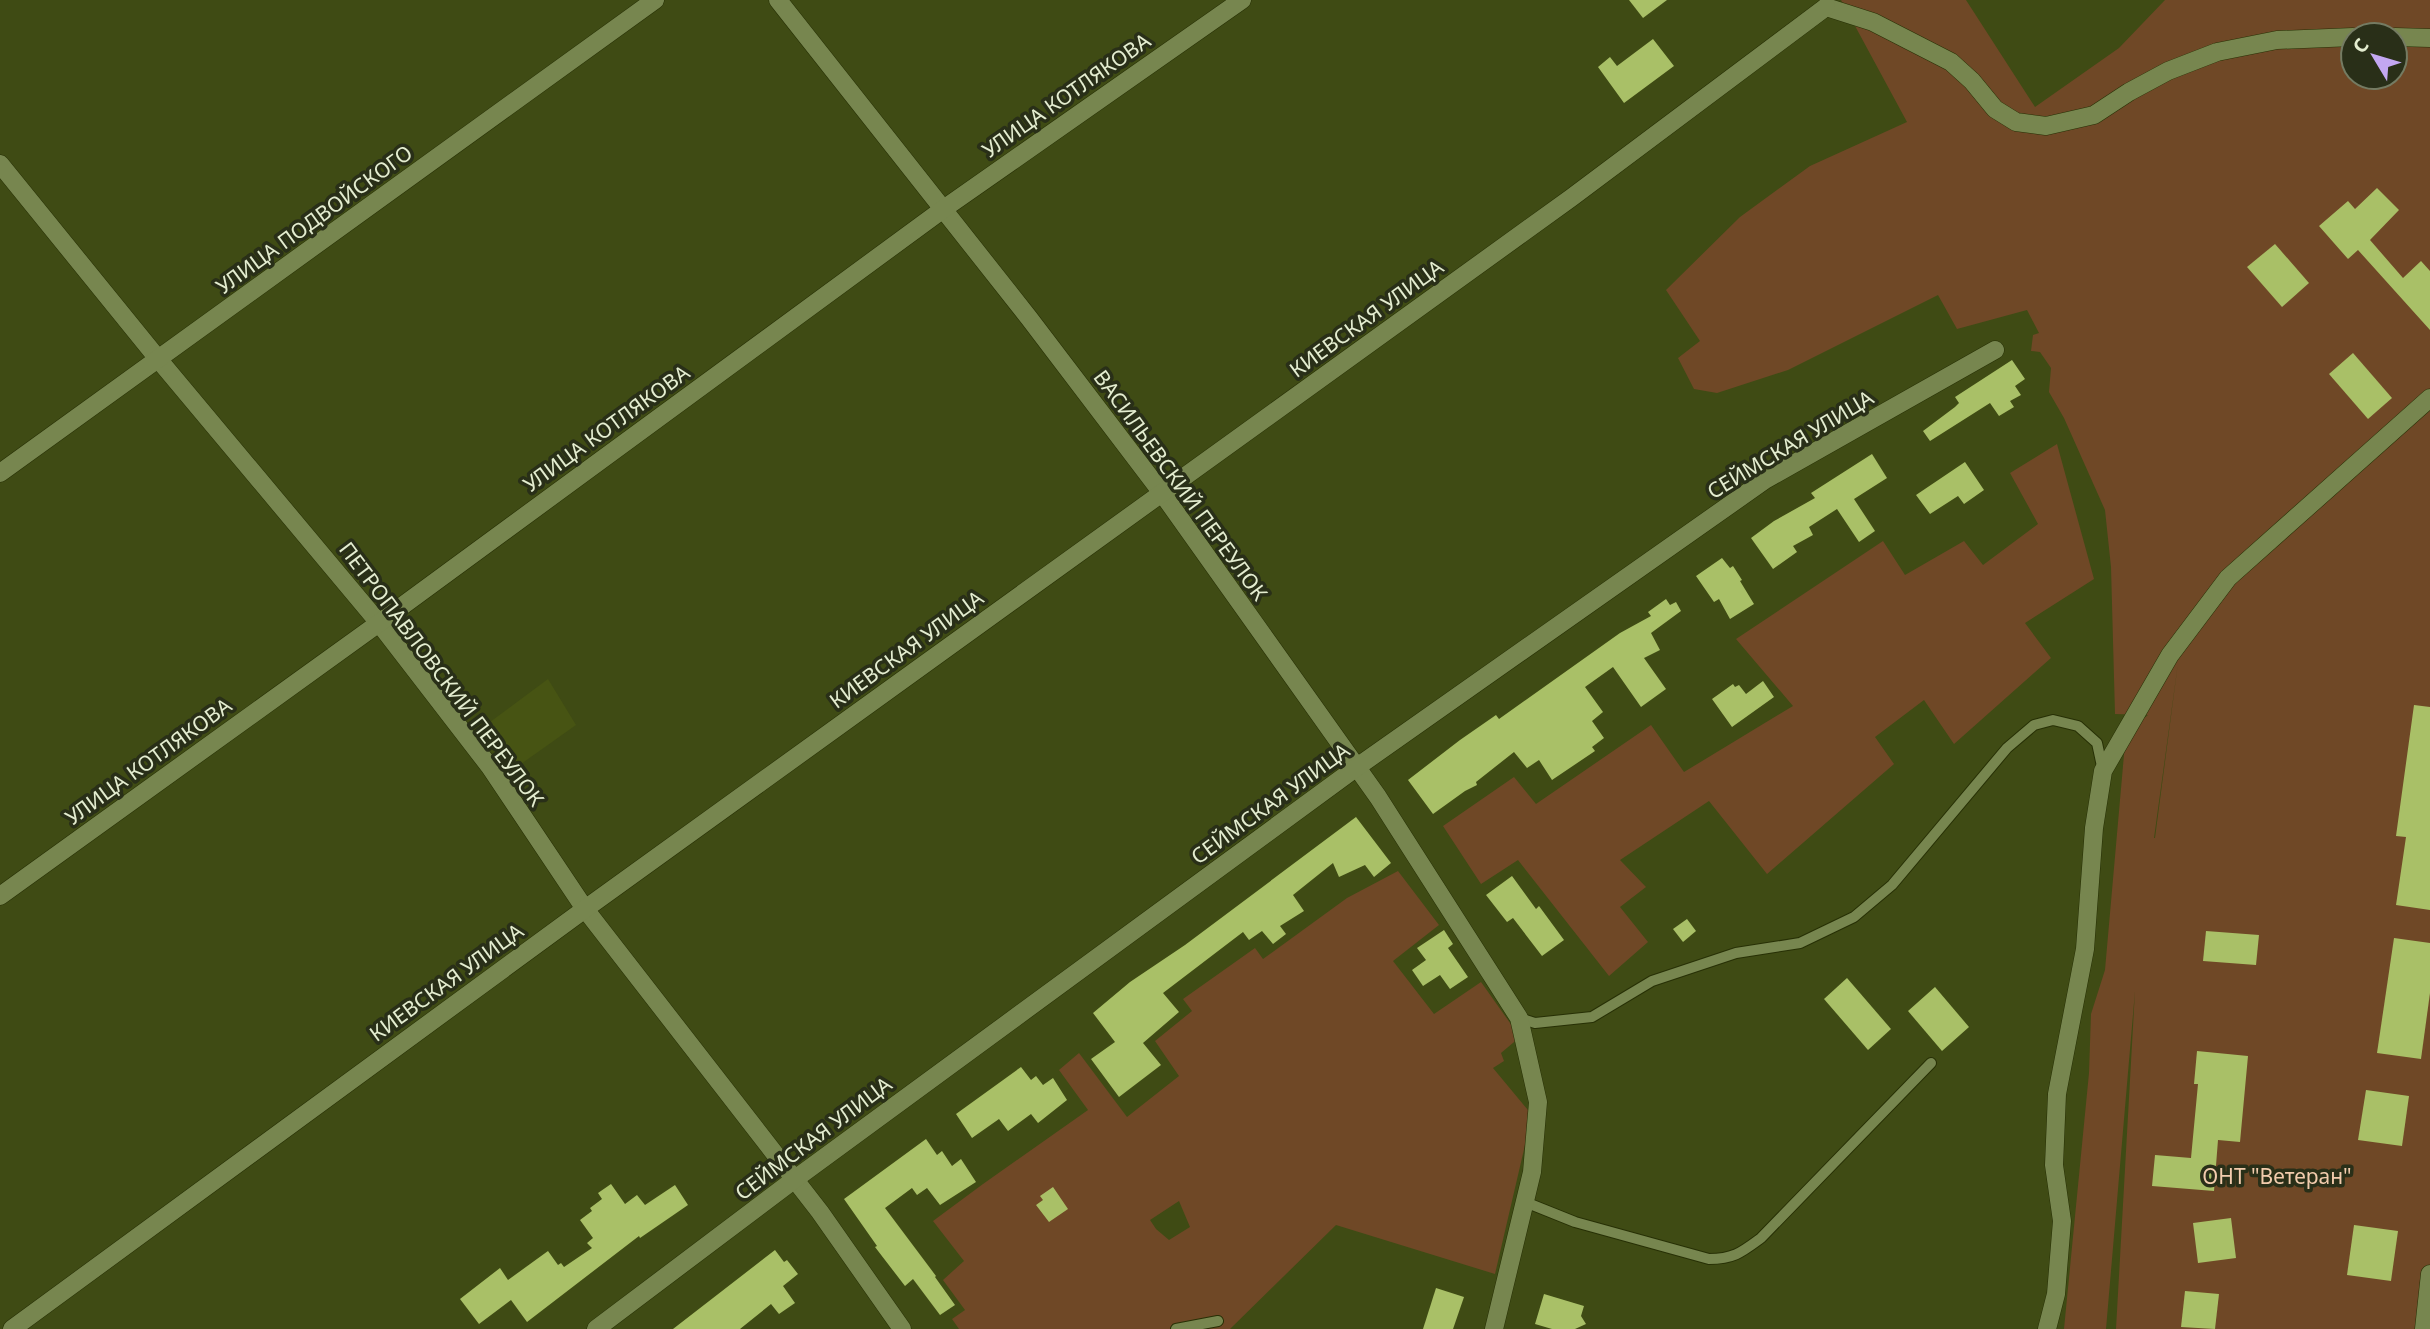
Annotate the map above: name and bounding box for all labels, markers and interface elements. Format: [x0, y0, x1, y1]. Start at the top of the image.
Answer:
north arrow [2339, 21, 2409, 91]
street label: УЛИЦА КОТЛЯКОВА [976, 26, 1156, 164]
text: С [2347, 33, 2375, 58]
street label: УЛИЦА ПОДВОЙСКОГО [210, 138, 418, 300]
street label: КИЕВСКАЯ УЛИЦА [1283, 252, 1449, 383]
street label: УЛИЦА КОТЛЯКОВА [517, 358, 695, 498]
street label: ВАСИЛЬЕВСКИЙ ПЕРЕУЛОК [1088, 364, 1274, 606]
street label: СЕЙМСКАЯ УЛИЦА [1702, 383, 1879, 505]
street label: ПЕТРОПАВЛОВСКИЙ ПЕРЕУЛОК [333, 536, 551, 812]
street label: КИЕВСКАЯ УЛИЦА [823, 583, 989, 714]
street label: УЛИЦА КОТЛЯКОВА [59, 691, 237, 831]
street label: СЕЙМСКАЯ УЛИЦА [1185, 736, 1355, 870]
street label: КИЕВСКАЯ УЛИЦА [363, 916, 529, 1047]
street label: СЕЙМСКАЯ УЛИЦА [729, 1069, 898, 1206]
park label: ОНТ "Ветеран" [2202, 1162, 2352, 1190]

